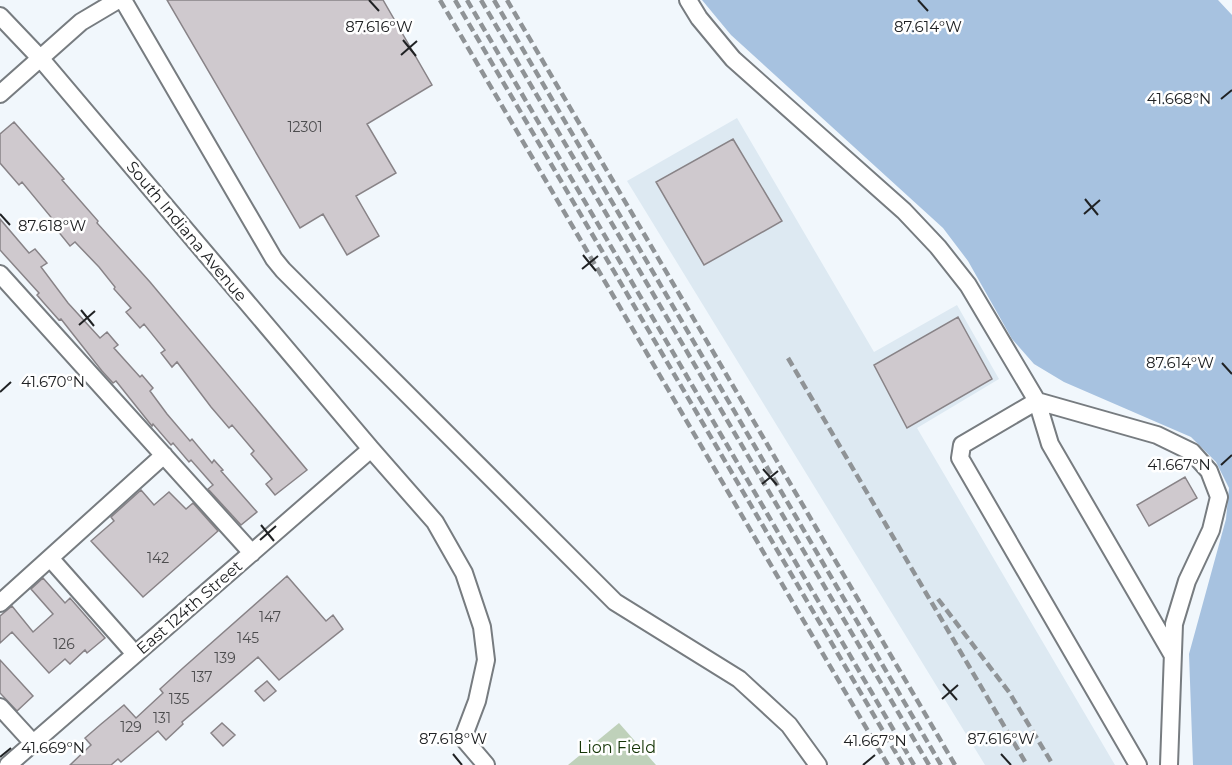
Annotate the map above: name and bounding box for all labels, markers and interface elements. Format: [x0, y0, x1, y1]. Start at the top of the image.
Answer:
text: 87.616°W [345, 17, 413, 36]
text: 87.614°W [894, 17, 962, 36]
text: 41.668°N [1147, 89, 1211, 108]
house number: 12301 [287, 118, 323, 136]
street label: South Indiana Avenue [122, 157, 251, 305]
text: 87.618°W [18, 216, 86, 235]
text: 87.614°W [1146, 353, 1214, 372]
text: 41.670°N [21, 372, 85, 391]
text: 41.667°N [1147, 455, 1211, 474]
house number: 142 [147, 549, 169, 567]
street label: East 124th Street [133, 556, 246, 658]
house number: 147 [259, 608, 281, 626]
house number: 145 [237, 629, 259, 647]
house number: 126 [53, 635, 75, 653]
house number: 139 [214, 649, 236, 667]
house number: 137 [191, 668, 213, 686]
house number: 135 [169, 690, 189, 708]
house number: 131 [153, 709, 171, 727]
house number: 129 [120, 718, 142, 736]
text: 87.618°W [419, 729, 487, 748]
text: 87.616°W [967, 729, 1035, 748]
text: 41.667°N [843, 731, 907, 750]
text: 41.669°N [21, 738, 85, 757]
park label: Lion Field [578, 738, 656, 757]

